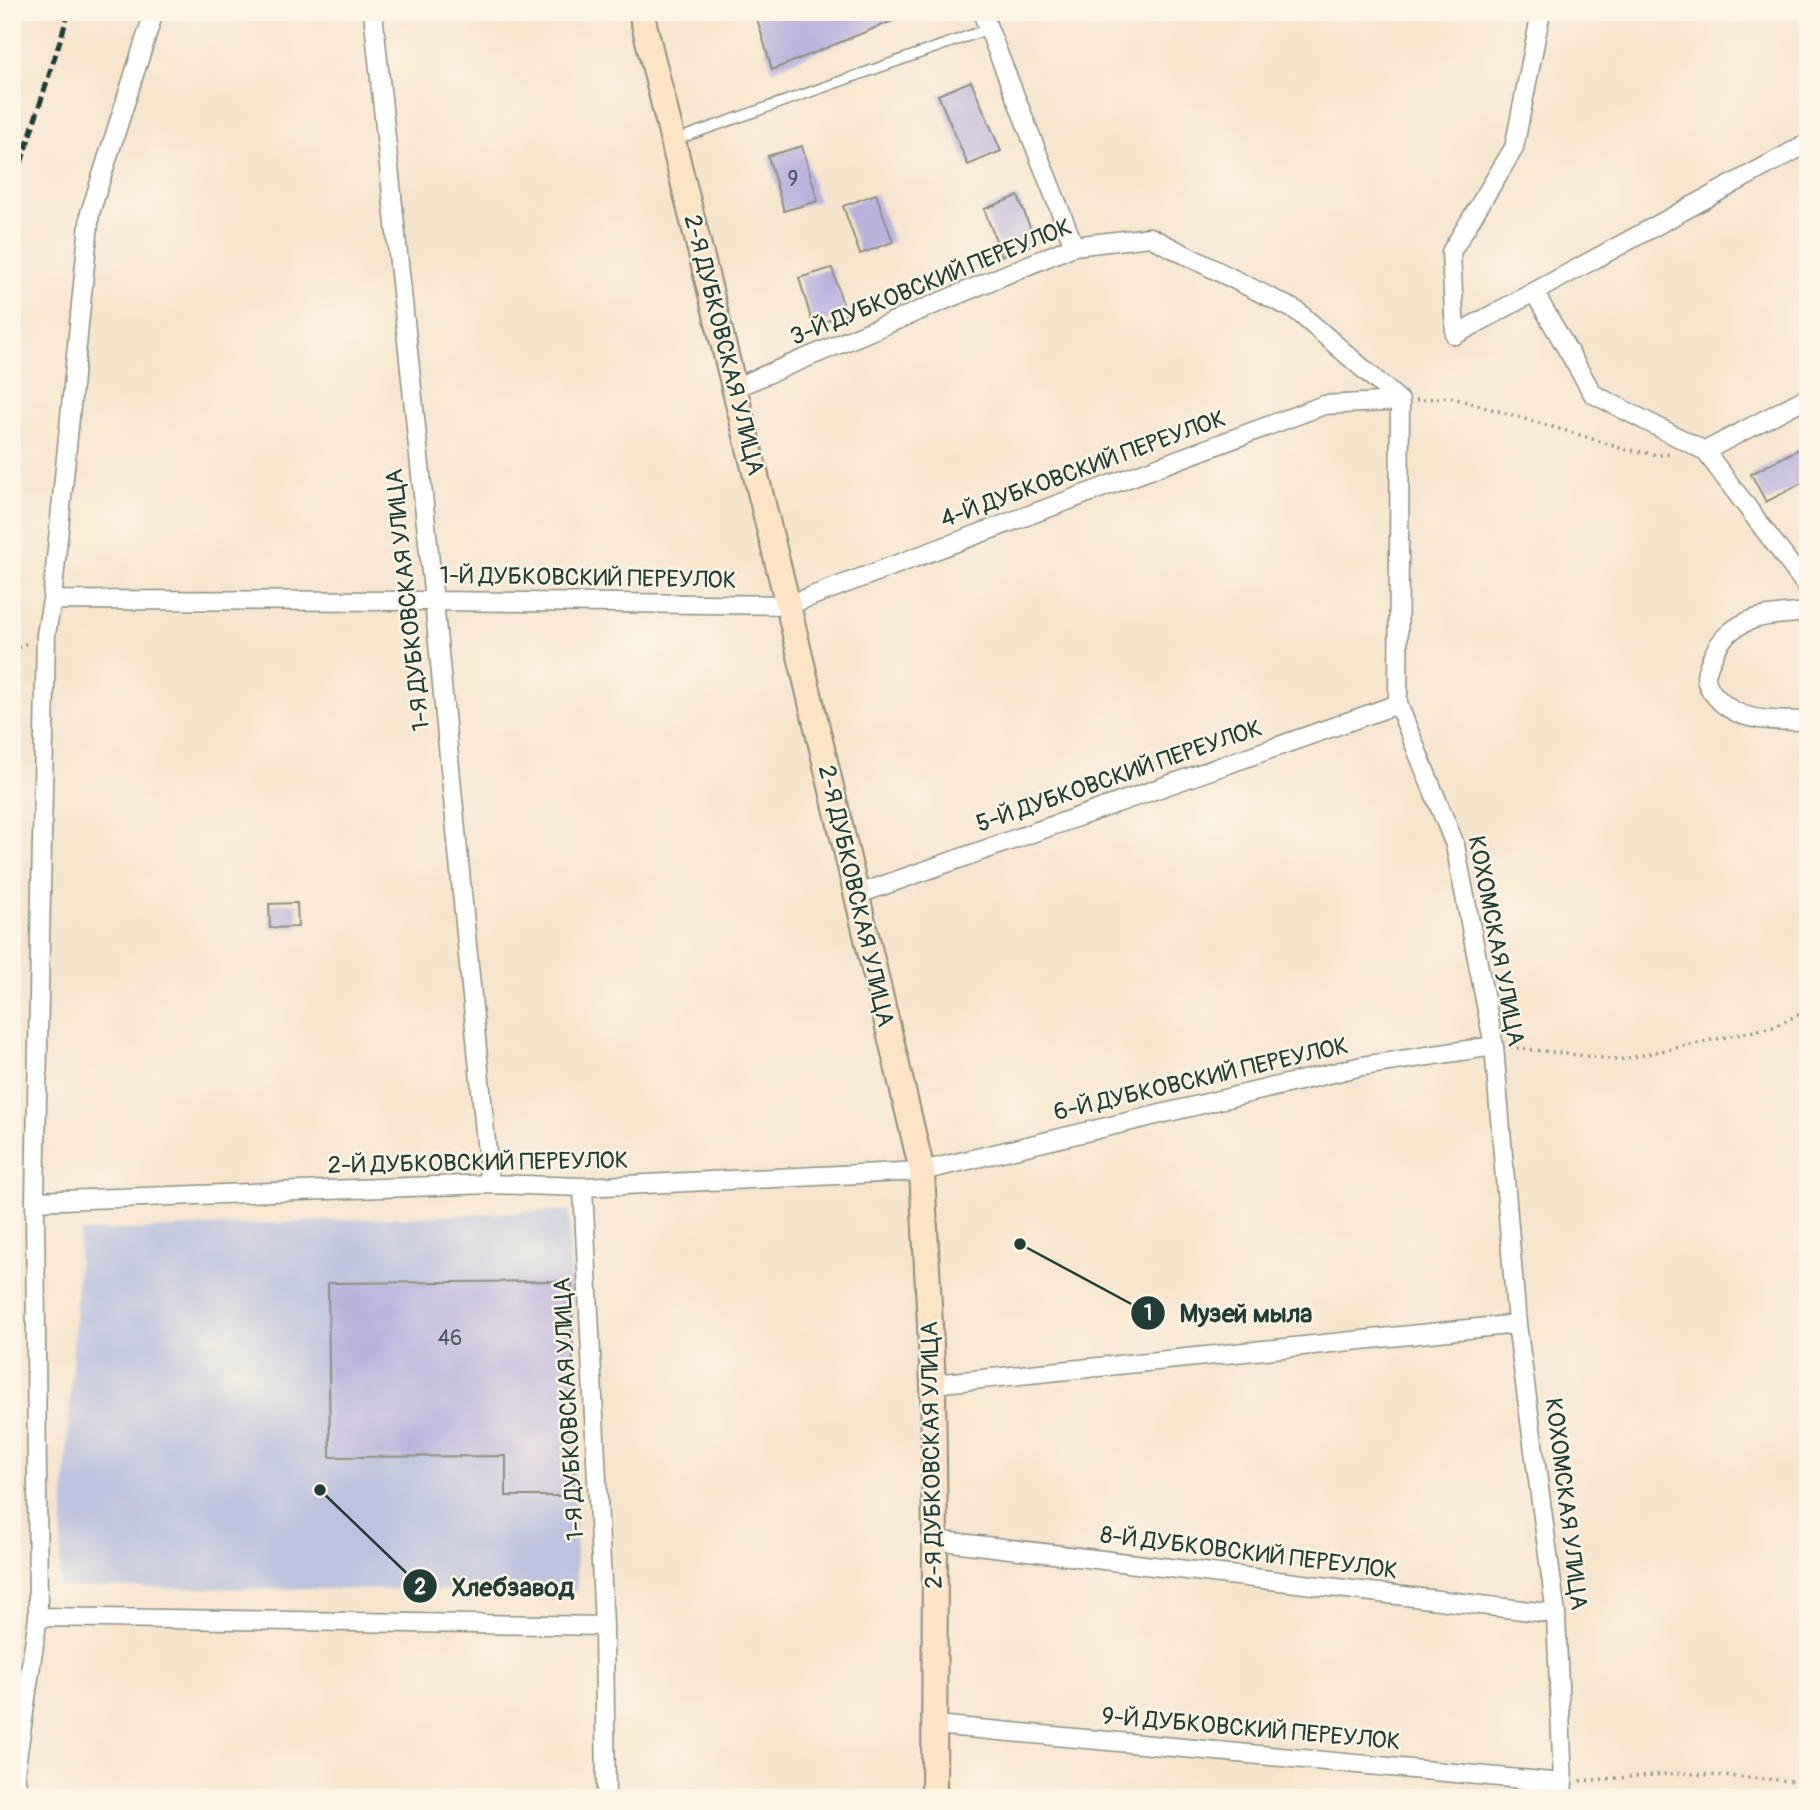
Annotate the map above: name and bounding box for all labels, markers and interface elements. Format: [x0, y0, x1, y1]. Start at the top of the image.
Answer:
house number: 9 [788, 166, 798, 193]
street label: 2-Я ДУБКОВСКАЯ УЛИЦА [678, 212, 770, 478]
street label: 3-Й ДУБКОВСКИЙ ПЕРЕУЛОК [786, 212, 1076, 352]
street label: 4-Й ДУБКОВСКИЙ ПЕРЕУЛОК [936, 404, 1230, 534]
street label: 1-Я ДУБКОВСКАЯ УЛИЦА [380, 467, 436, 733]
street label: 1-Й ДУБКОВСКИЙ ПЕРЕУЛОК [439, 561, 737, 595]
street label: 5-Й ДУБКОВСКИЙ ПЕРЕУЛОК [972, 713, 1266, 839]
street label: 2-Я ДУБКОВСКАЯ УЛИЦА [812, 762, 900, 1030]
street label: КОХОМСКАЯ УЛИЦА [1461, 833, 1531, 1049]
street label: 6-Й ДУБКОВСКИЙ ПЕРЕУЛОК [1051, 1031, 1351, 1127]
street label: 2-Й ДУБКОВСКИЙ ПЕРЕУЛОК [327, 1146, 629, 1180]
street label: 1-Я ДУБКОВСКАЯ УЛИЦА [548, 1277, 590, 1541]
callout: Музей мыла [1130, 1289, 1326, 1336]
text: Музей мыла [1180, 1298, 1312, 1330]
text: 1 [1144, 1300, 1152, 1327]
street label: 2-Я ДУБКОВСКАЯ УЛИЦА [915, 1321, 949, 1589]
house number: 46 [438, 1325, 462, 1352]
street label: КОХОМСКАЯ УЛИЦА [1539, 1396, 1593, 1612]
street label: 8-Й ДУБКОВСКИЙ ПЕРЕУЛОК [1099, 1520, 1399, 1586]
callout: Хлебзавод [403, 1563, 588, 1610]
text: Хлебзавод [452, 1572, 575, 1604]
text: 2 [414, 1574, 426, 1601]
street label: 9-Й ДУБКОВСКИЙ ПЕРЕУЛОК [1100, 1701, 1402, 1757]

